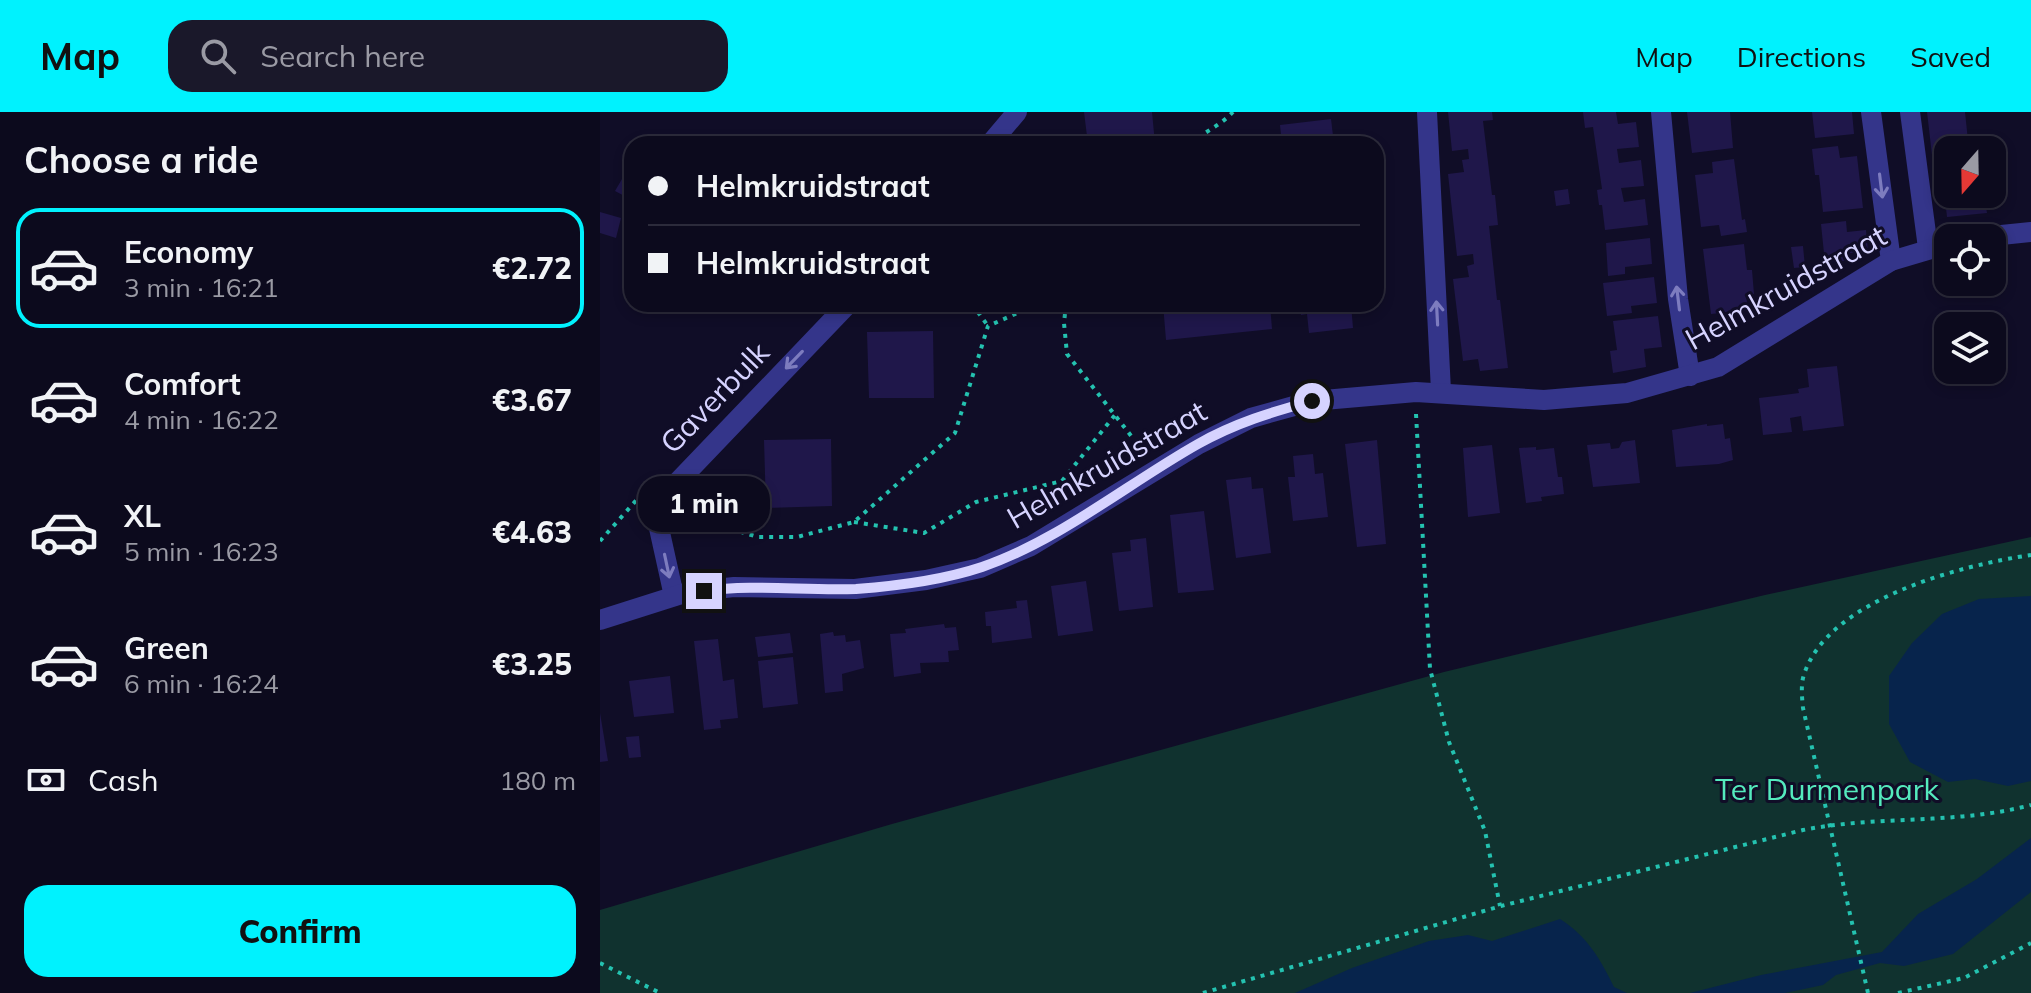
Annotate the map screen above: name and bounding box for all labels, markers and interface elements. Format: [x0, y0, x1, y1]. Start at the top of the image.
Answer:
search box [168, 20, 728, 92]
text: Map [40, 32, 120, 80]
icon: search [196, 34, 240, 78]
text: Search here [260, 37, 425, 75]
text: Map [1635, 39, 1693, 74]
text: Directions [1737, 39, 1866, 74]
text: Saved [1910, 39, 1991, 74]
north arrow [1934, 136, 2006, 208]
map controls [1934, 136, 2006, 384]
text: Choose a ride [24, 137, 258, 182]
text: Helmkruidstraat [696, 167, 930, 205]
one-way arrow [1874, 173, 1889, 198]
street label: Helmkruidstraat [1678, 216, 1893, 358]
button: locate [1934, 224, 2006, 296]
icon: car [28, 232, 100, 304]
text: Economy [124, 233, 253, 271]
text: Helmkruidstraat [696, 244, 930, 282]
text: €2.72 [492, 249, 572, 287]
text: 3 min · 16:21 [124, 271, 279, 304]
one-way arrow [1671, 286, 1686, 312]
one-way arrow [1430, 300, 1445, 327]
button: layers [1934, 312, 2006, 384]
street label: Gaverbulk [652, 333, 777, 461]
one-way arrow [785, 350, 804, 369]
icon: car [28, 364, 100, 436]
text: Comfort [124, 365, 241, 403]
text: €3.67 [492, 381, 572, 419]
route start [1294, 383, 1330, 419]
street label: Helmkruidstraat [1000, 392, 1213, 537]
text: 4 min · 16:22 [124, 403, 279, 436]
callout: 1 min [638, 475, 770, 531]
text: 1 min [669, 487, 739, 520]
icon: car [28, 496, 100, 568]
text: XL [124, 497, 161, 535]
text: €4.63 [492, 513, 572, 551]
text: 5 min · 16:23 [124, 535, 279, 568]
one-way arrow [661, 553, 676, 579]
route end [686, 573, 722, 609]
icon: car [28, 628, 100, 700]
text: Green [124, 629, 209, 667]
text: €3.25 [492, 645, 572, 683]
text: 6 min · 16:24 [124, 667, 279, 700]
icon: cash [24, 758, 68, 802]
text: Cash [88, 761, 159, 799]
text: 180 m [500, 764, 576, 797]
park label: Ter Durmenpark [1715, 770, 1940, 808]
button: Confirm [24, 885, 576, 977]

